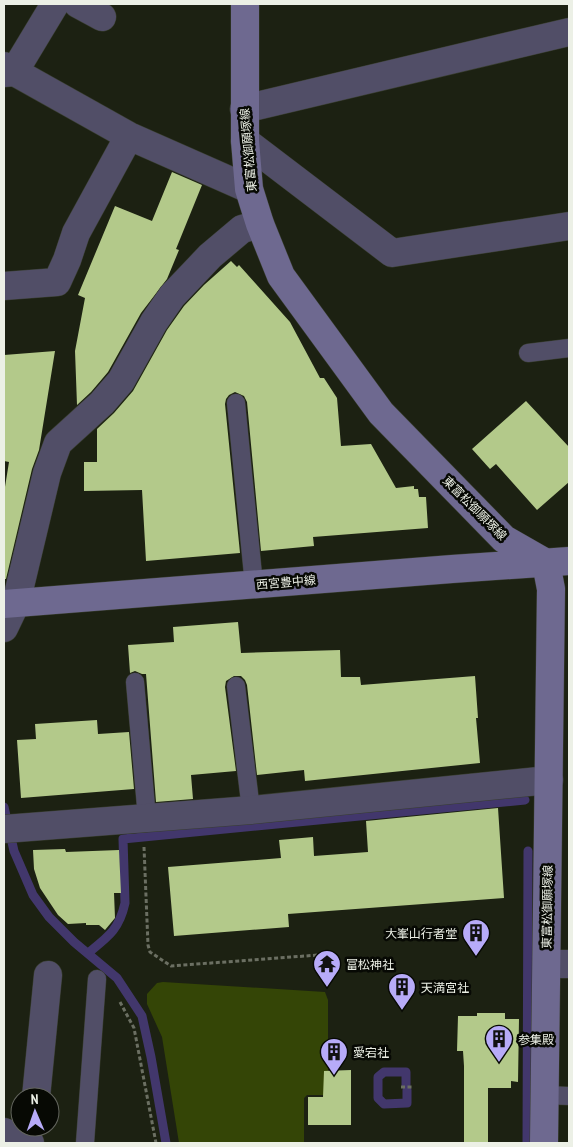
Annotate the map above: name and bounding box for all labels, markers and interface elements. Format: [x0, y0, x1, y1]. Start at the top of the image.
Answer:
street label: 東富松御願塚線 [237, 107, 259, 193]
street label: 東富松御願塚線 [440, 473, 510, 543]
street label: 西宮豊中線 [255, 572, 317, 592]
street label: 東富松御願塚線 [539, 865, 555, 949]
building icon: 大峯山行者堂 [461, 918, 491, 957]
place label: 大峯山行者堂 [385, 926, 457, 941]
temple icon: 富松神社 [312, 949, 342, 988]
place label: 富松神社 [346, 957, 394, 972]
building icon: 天満宮社 [387, 972, 417, 1011]
place label: 天満宮社 [421, 980, 469, 995]
building icon: 参集殿 [484, 1024, 514, 1063]
place label: 参集殿 [518, 1032, 554, 1047]
building icon: 愛宕社 [319, 1037, 349, 1076]
place label: 愛宕社 [353, 1045, 389, 1060]
north arrow [10, 1087, 60, 1137]
text: N [30, 1090, 39, 1108]

